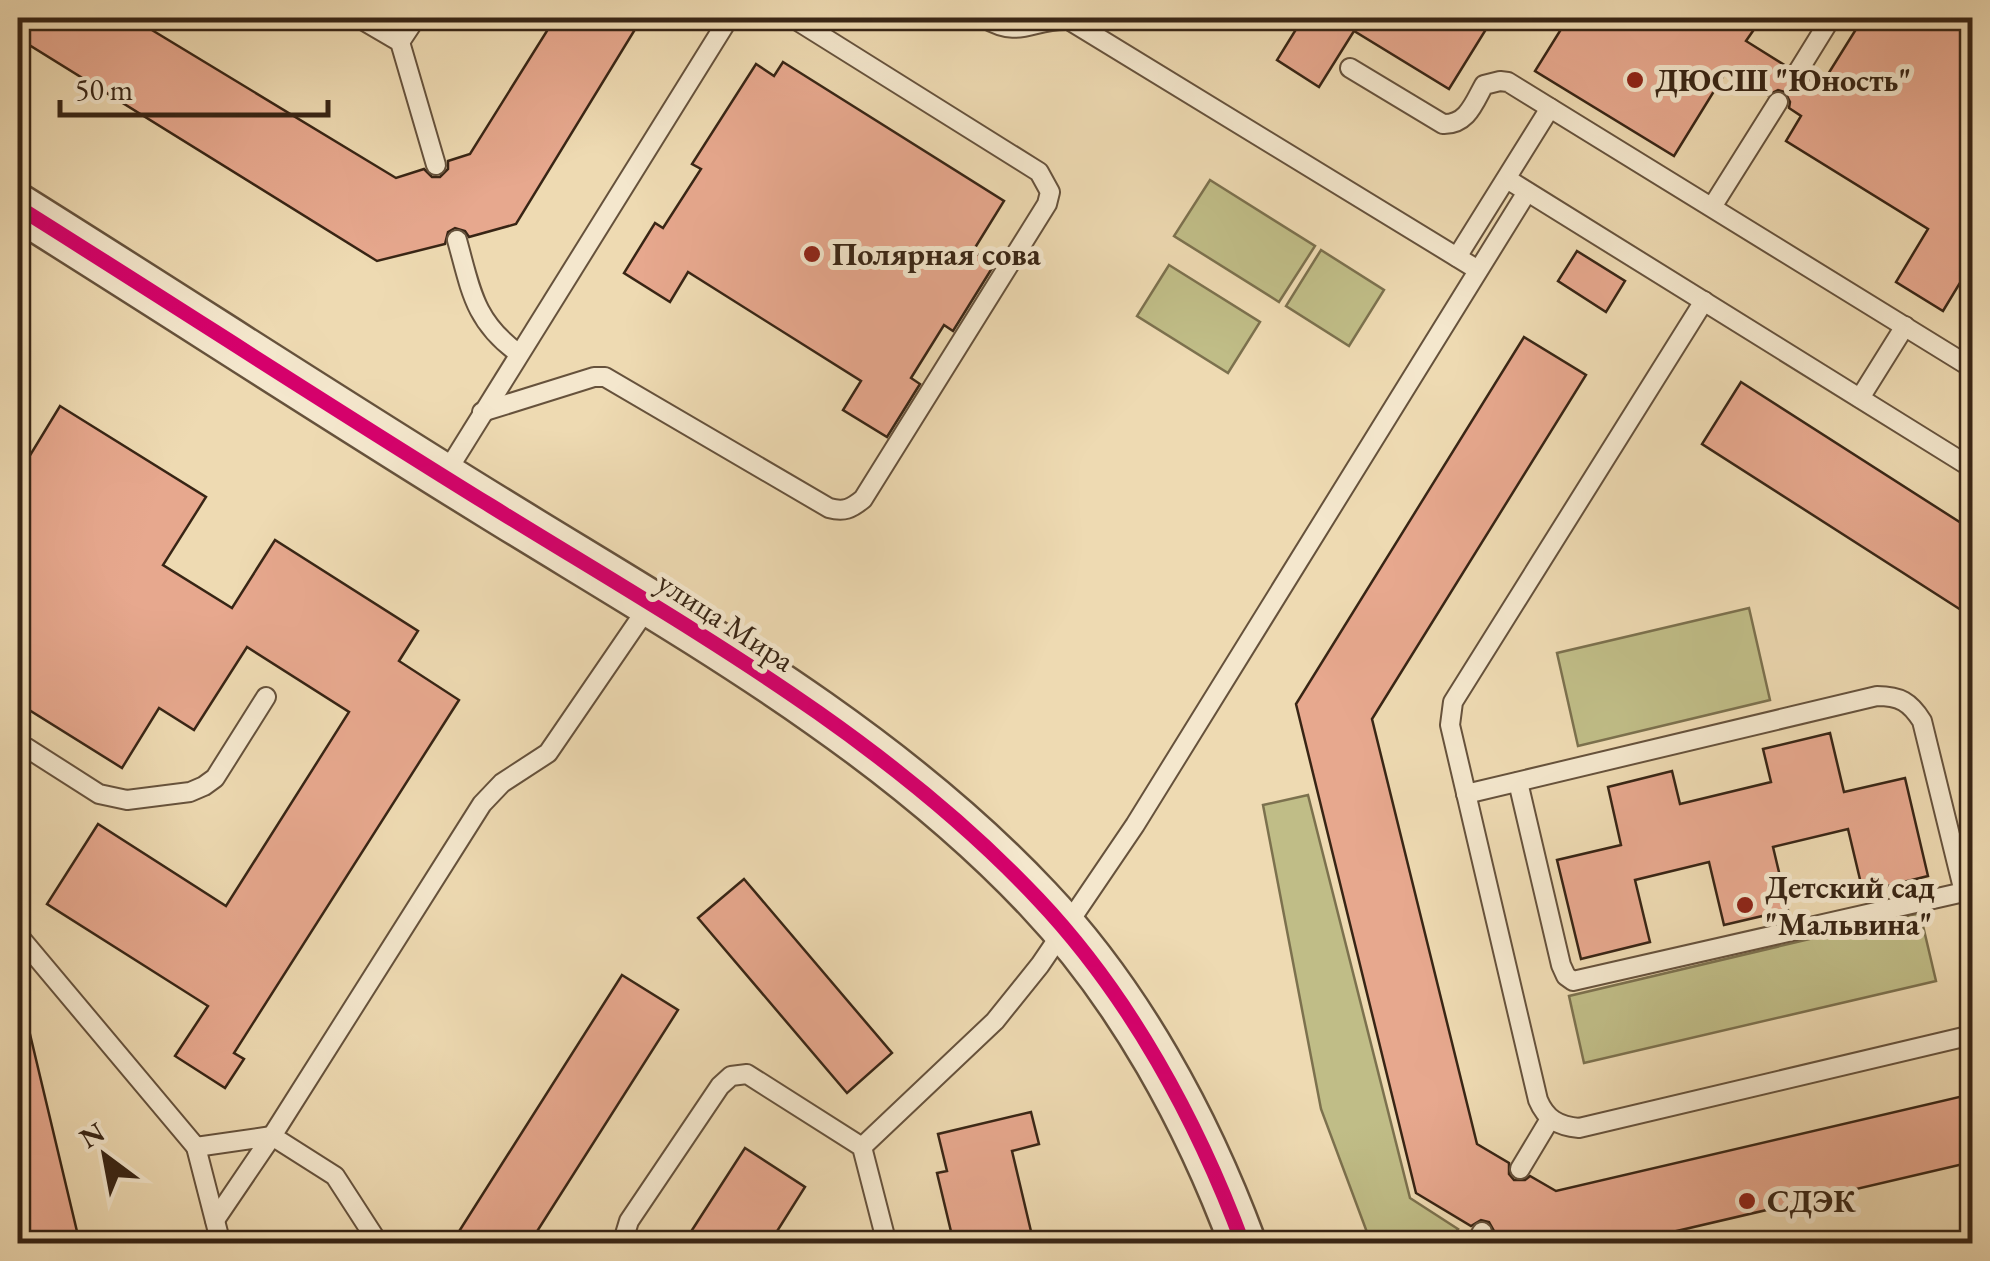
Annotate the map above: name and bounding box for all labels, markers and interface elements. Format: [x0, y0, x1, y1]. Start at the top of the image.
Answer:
scale bar [60, 55, 328, 117]
place label: ДЮСШ "Юность" [1655, 59, 1911, 101]
marker: ДЮСШ "Юность" [1624, 69, 1646, 91]
text: 50 m [75, 70, 133, 109]
place label: Полярная сова [832, 233, 1042, 275]
marker: Полярная сова [801, 243, 823, 265]
street label: улица Мира [649, 561, 803, 681]
place label: Детский сад "Мальвина" [1765, 866, 1935, 945]
marker: Детский сад "Мальвина" [1734, 894, 1756, 916]
north arrow [55, 1106, 155, 1206]
text: N [73, 1113, 111, 1156]
place label: СДЭК [1767, 1180, 1856, 1222]
marker: СДЭК [1736, 1190, 1758, 1212]

